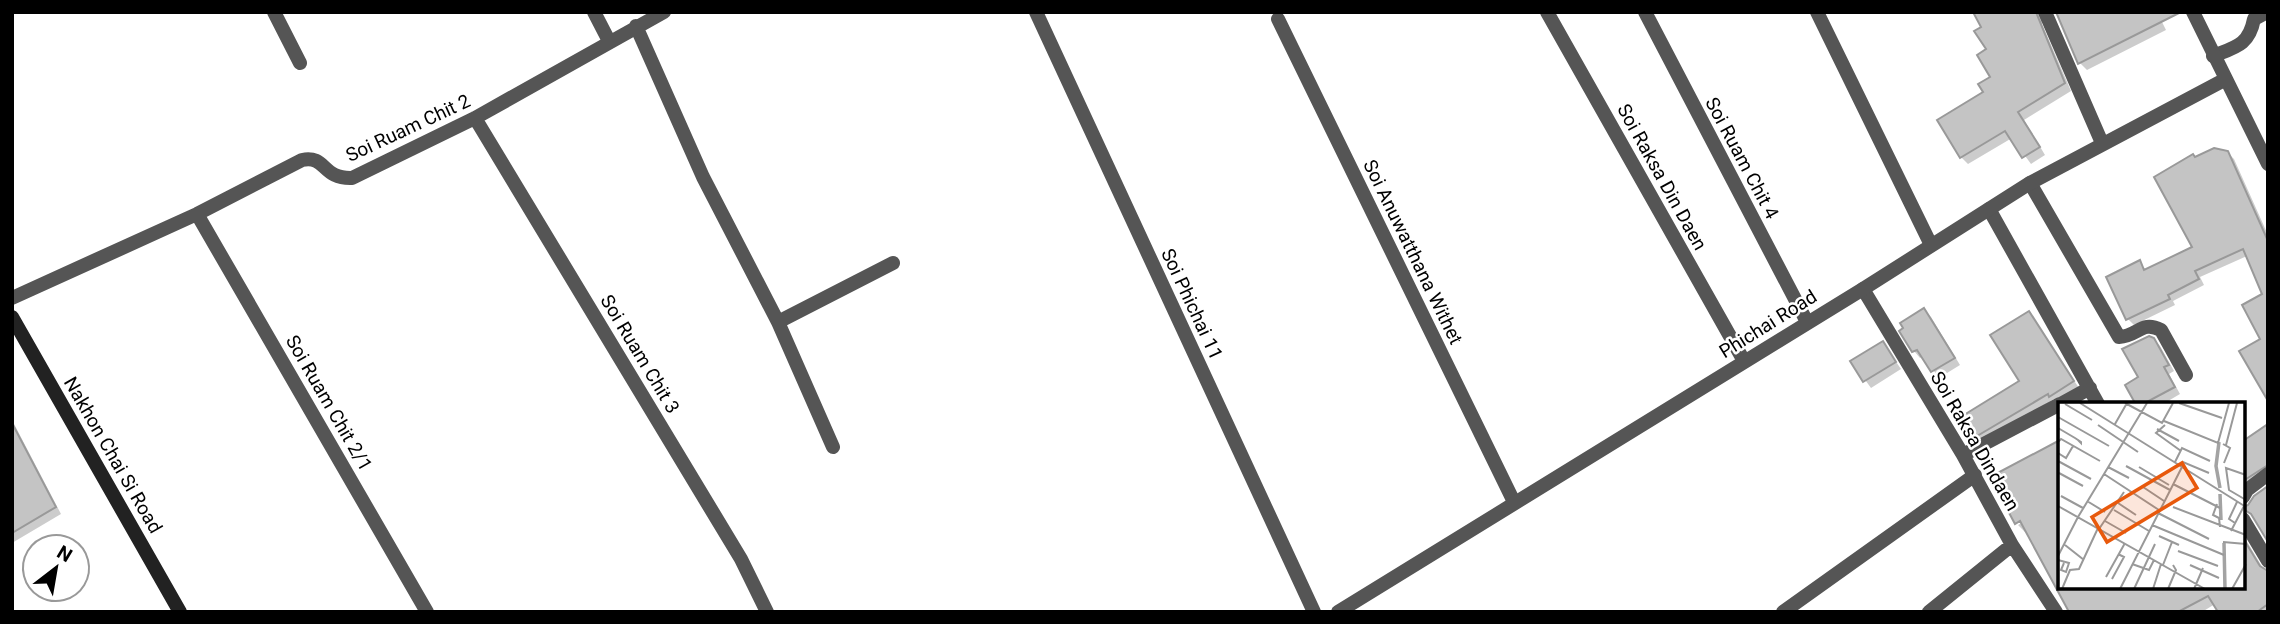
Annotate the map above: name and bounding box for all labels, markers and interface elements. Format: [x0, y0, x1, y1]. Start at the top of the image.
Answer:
street label: Soi Ruam Chit 2 [342, 89, 474, 167]
street label: Soi Ruam Chit 4 [1700, 93, 1784, 223]
street label: Soi Raksa Din Daen [1612, 100, 1712, 254]
street label: Soi Anuwatthana Withet [1358, 156, 1468, 348]
street label: Soi Phichai 11 [1156, 245, 1228, 363]
street label: Phichai Road [1715, 285, 1821, 363]
street label: Soi Ruam Chit 3 [596, 290, 684, 418]
street label: Soi Ruam Chit 2/1 [281, 331, 377, 475]
street label: Soi Raksa Dindaen [1926, 367, 2024, 515]
street label: Nakhon Chai Si Road [59, 373, 167, 537]
inset map [2058, 402, 2245, 589]
north arrow [21, 533, 91, 603]
text: N [53, 541, 76, 567]

